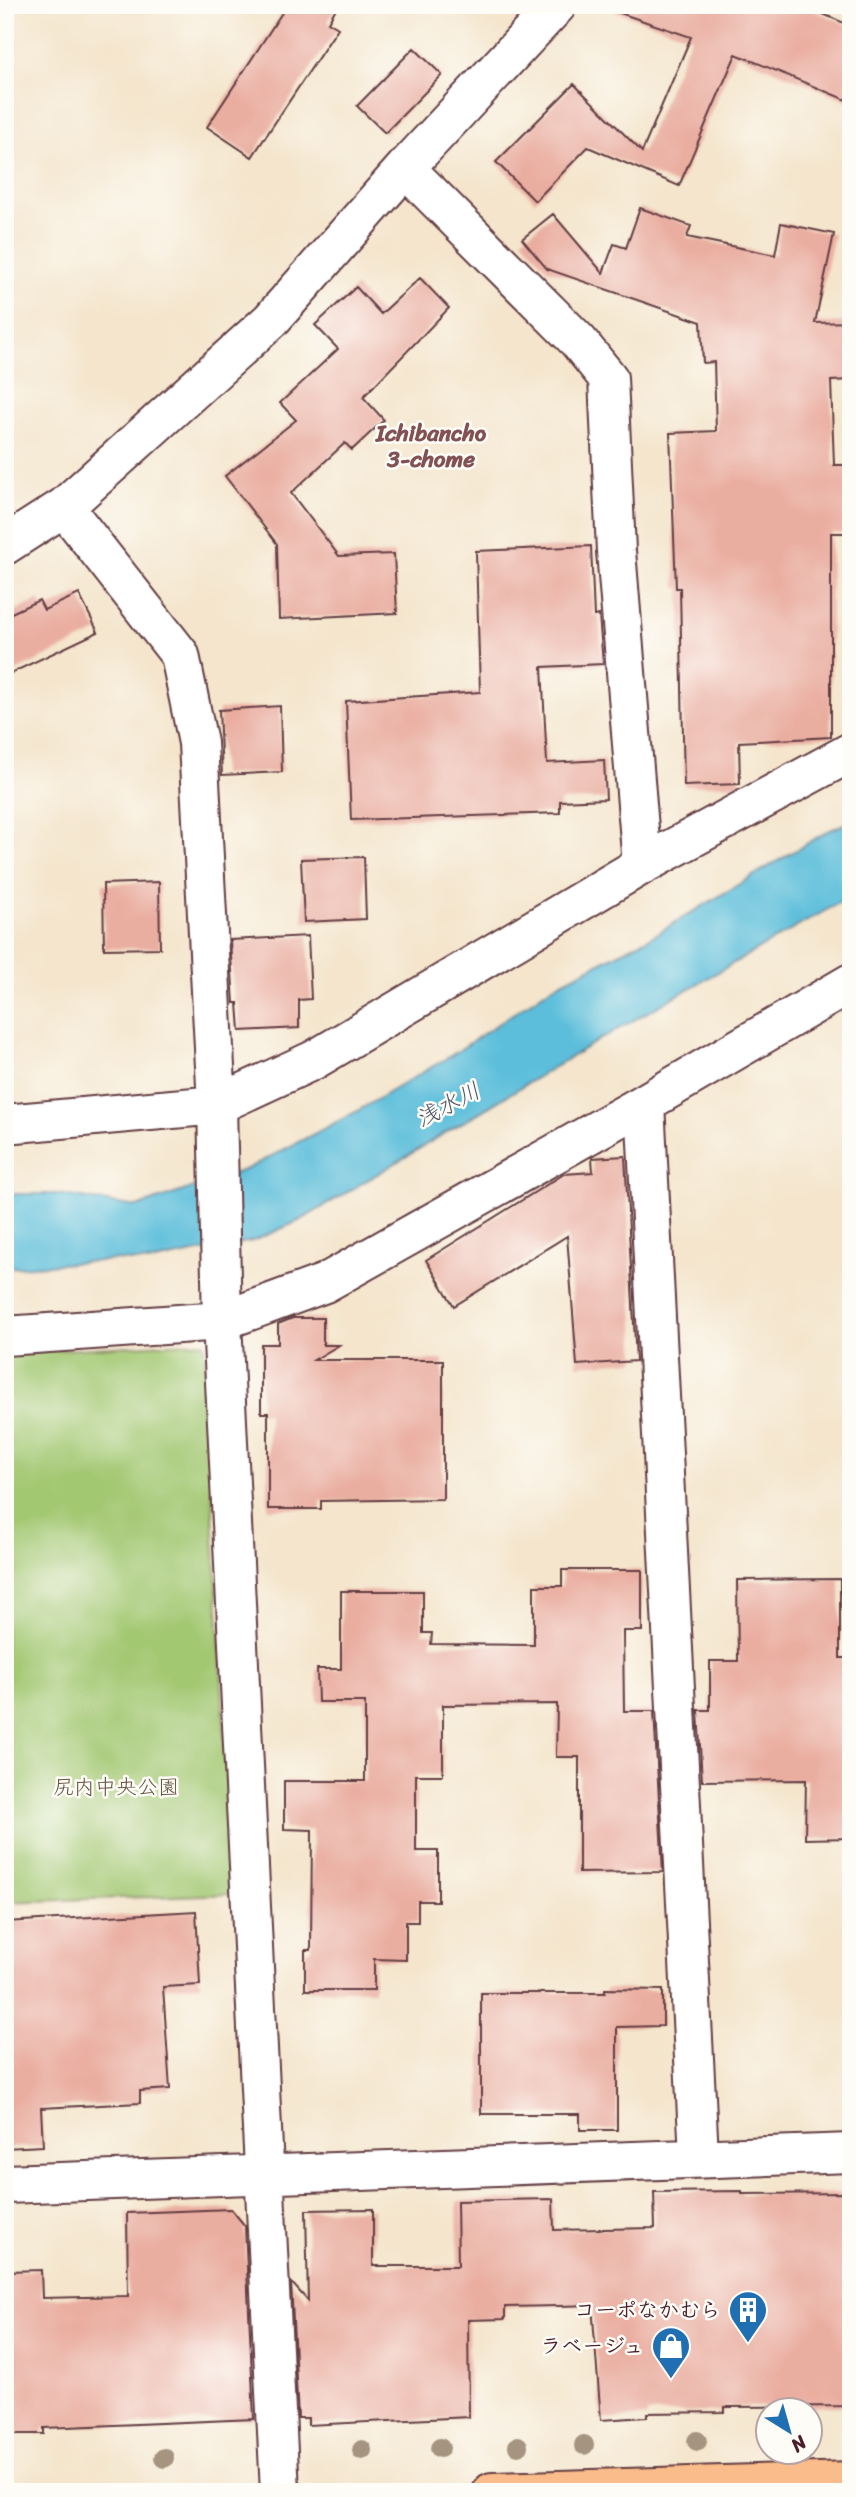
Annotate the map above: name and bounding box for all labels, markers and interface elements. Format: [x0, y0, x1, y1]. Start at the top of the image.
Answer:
district label: Ichibancho 3-chome [375, 413, 487, 480]
water label: 浅水川 [408, 1071, 488, 1139]
park label: 尻内中央公園 [53, 1768, 179, 1806]
building icon: コーポなかむら [727, 2289, 769, 2344]
place label: コーポなかむら [574, 2291, 721, 2329]
shop icon: ラベージュ [650, 2325, 692, 2380]
place label: ラベージュ [540, 2327, 644, 2365]
north arrow [754, 2396, 824, 2466]
text: N [783, 2426, 815, 2462]

